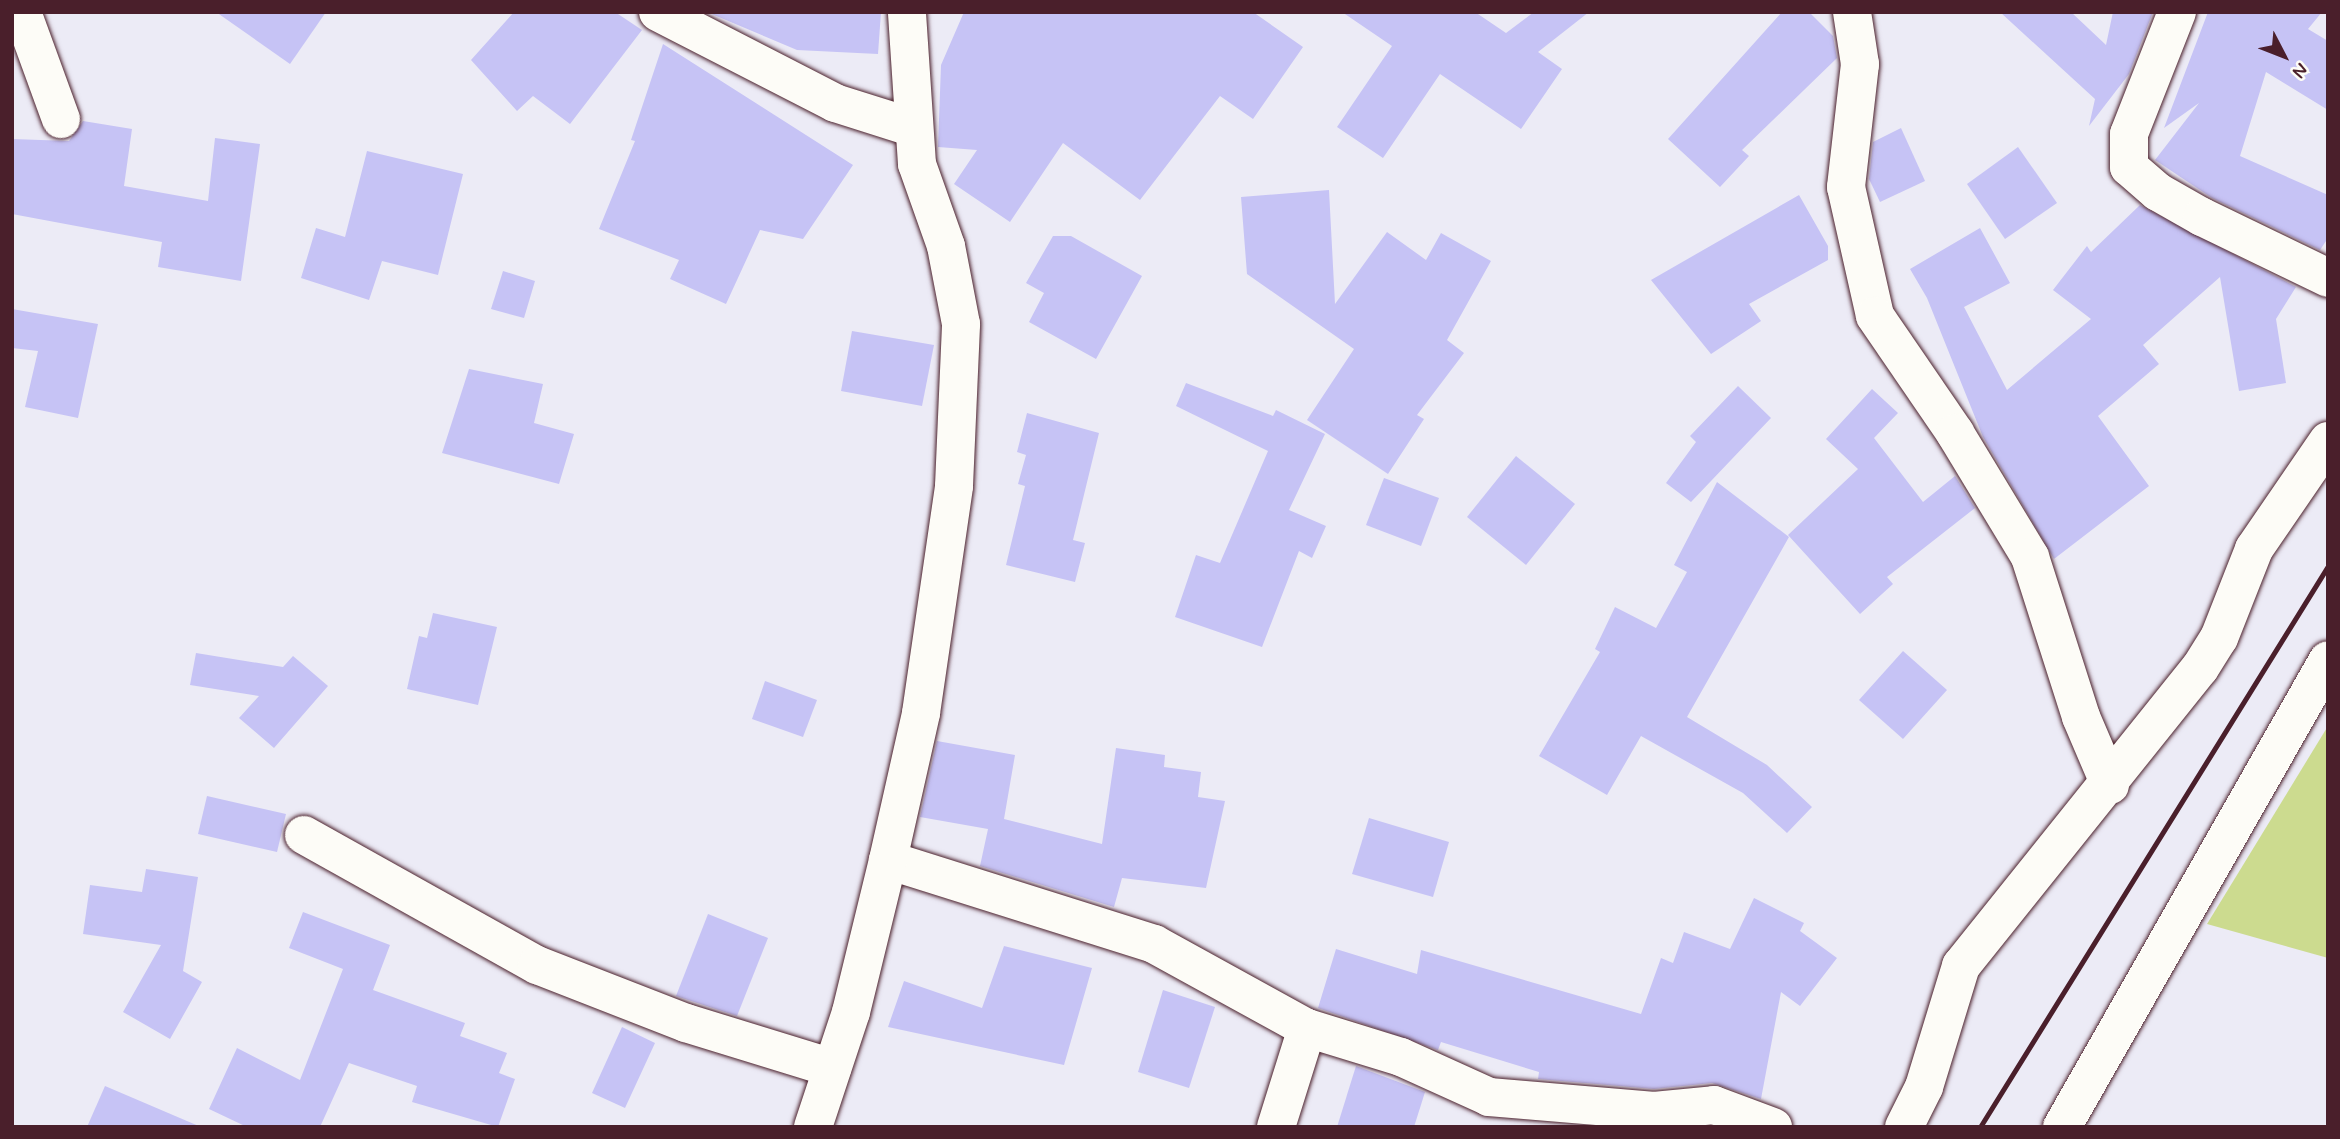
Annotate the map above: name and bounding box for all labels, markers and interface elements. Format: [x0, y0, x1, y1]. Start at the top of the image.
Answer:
north arrow [2249, 21, 2319, 91]
text: N [2286, 57, 2314, 83]

